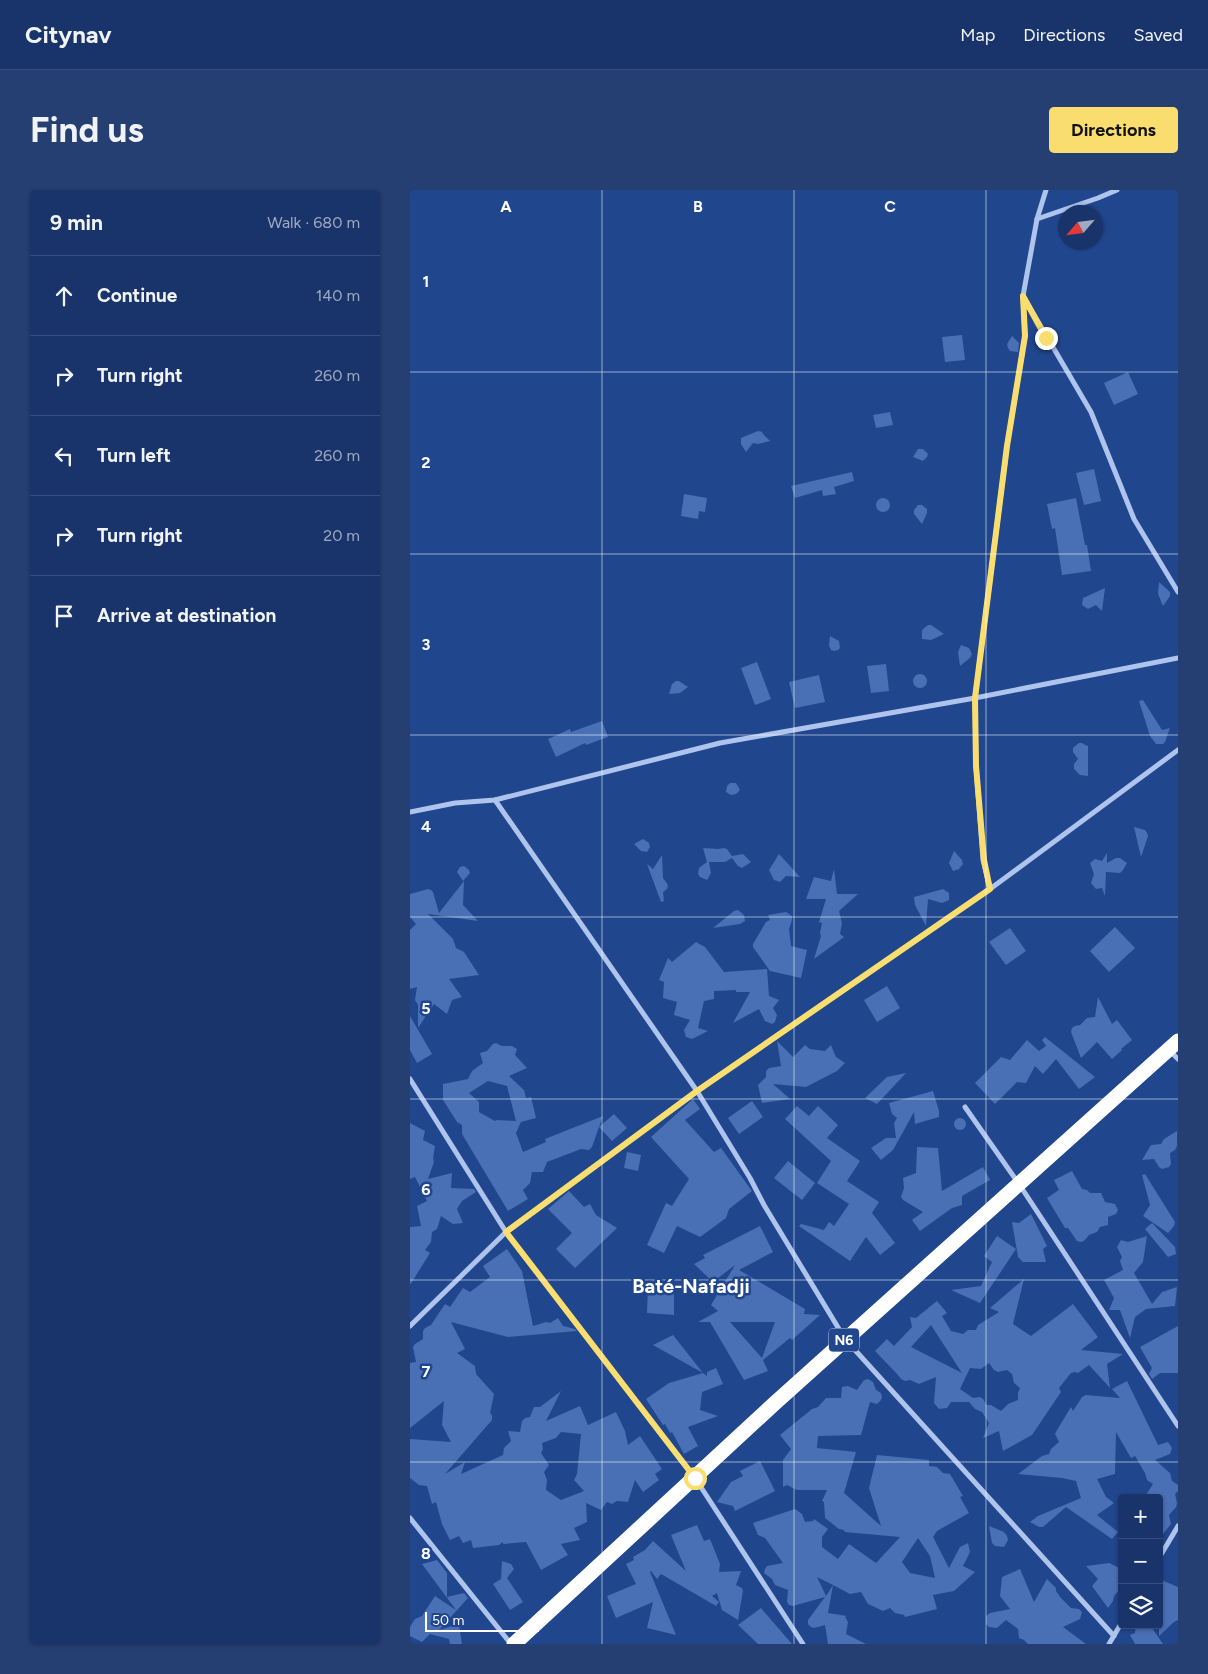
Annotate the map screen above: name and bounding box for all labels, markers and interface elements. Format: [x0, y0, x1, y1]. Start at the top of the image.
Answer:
text: Citynav [25, 20, 112, 49]
text: Map [960, 24, 995, 46]
text: Directions [1023, 24, 1105, 46]
text: Saved [1133, 24, 1183, 46]
button: Directions [1049, 107, 1178, 153]
text: Find us [30, 109, 144, 151]
text: A [500, 197, 512, 216]
text: B [693, 197, 703, 216]
text: C [884, 197, 896, 216]
north arrow [1058, 205, 1103, 250]
text: 9 min [50, 210, 103, 235]
text: Walk · 680 m [267, 213, 360, 232]
text: 1 [423, 272, 429, 291]
icon: ahead [50, 282, 78, 310]
text: Continue [97, 284, 177, 307]
text: 140 m [316, 286, 360, 305]
route end [1035, 327, 1058, 350]
icon: right [50, 362, 78, 390]
text: Turn right [97, 364, 183, 387]
text: 260 m [314, 366, 360, 385]
icon: left [50, 442, 78, 470]
text: Turn left [97, 444, 171, 467]
text: 260 m [314, 446, 360, 465]
text: 2 [421, 453, 431, 472]
icon: right [50, 522, 78, 550]
text: Turn right [97, 524, 183, 547]
text: 20 m [323, 526, 360, 545]
icon: arrive [50, 602, 78, 630]
text: Arrive at destination [97, 604, 276, 627]
text: 3 [422, 635, 431, 654]
text: 4 [421, 817, 431, 836]
text: 5 [421, 999, 431, 1018]
text: 6 [421, 1180, 431, 1199]
district label: Baté-Nafadji [632, 1274, 750, 1298]
road number: N6 [829, 1328, 859, 1352]
text: 7 [422, 1362, 431, 1381]
route start [684, 1467, 707, 1490]
map controls [1118, 1494, 1163, 1629]
button: + [1118, 1494, 1163, 1539]
button: − [1118, 1539, 1163, 1584]
text: 8 [421, 1544, 431, 1563]
button: layers [1118, 1584, 1163, 1629]
scale bar [425, 1609, 539, 1632]
text: 50 m [432, 1612, 464, 1629]

